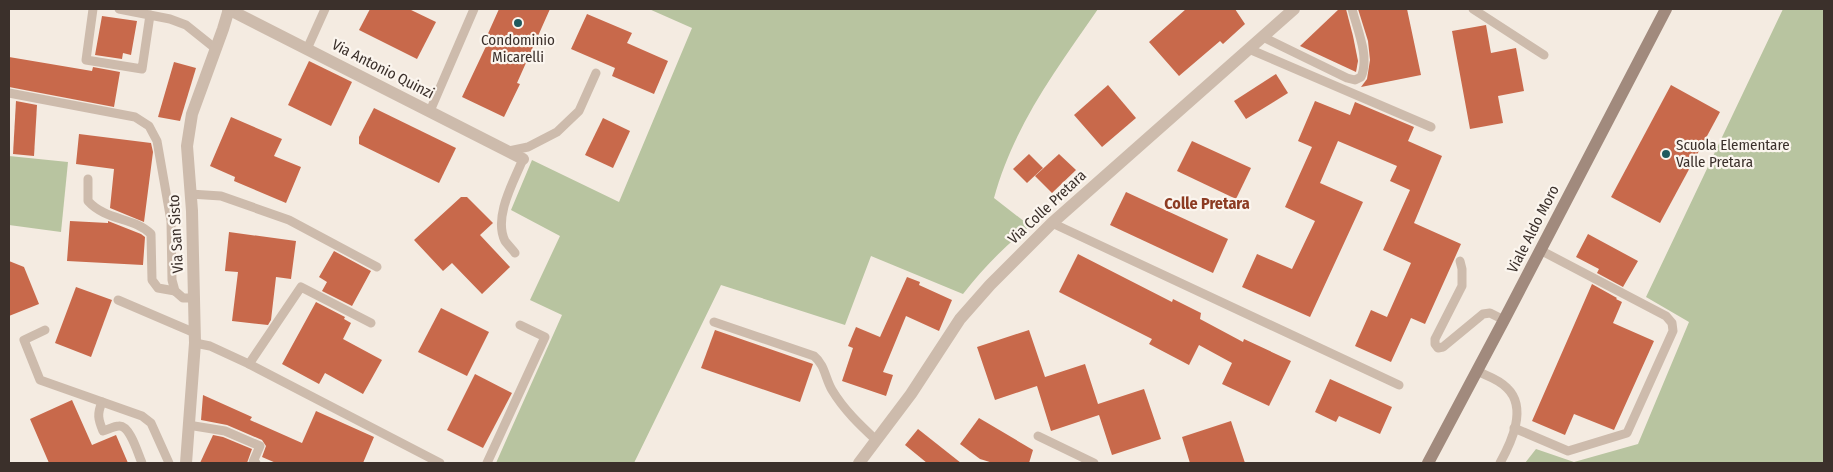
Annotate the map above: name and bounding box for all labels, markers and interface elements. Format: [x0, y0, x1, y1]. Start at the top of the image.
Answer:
marker: Condominio Micarelli [512, 17, 524, 29]
place label: Condominio Micarelli [481, 31, 555, 66]
street label: Via Antonio Quinzi [329, 35, 437, 103]
place label: Scuola Elementare Valle Pretara [1676, 136, 1790, 171]
marker: Scuola Elementare Valle Pretara [1660, 148, 1672, 160]
street label: Via Colle Pretara [1004, 166, 1090, 248]
street label: Viale Aldo Moro [1503, 182, 1563, 276]
street label: Via San Sisto [165, 194, 187, 274]
district label: Colle Pretara [1164, 194, 1250, 213]

